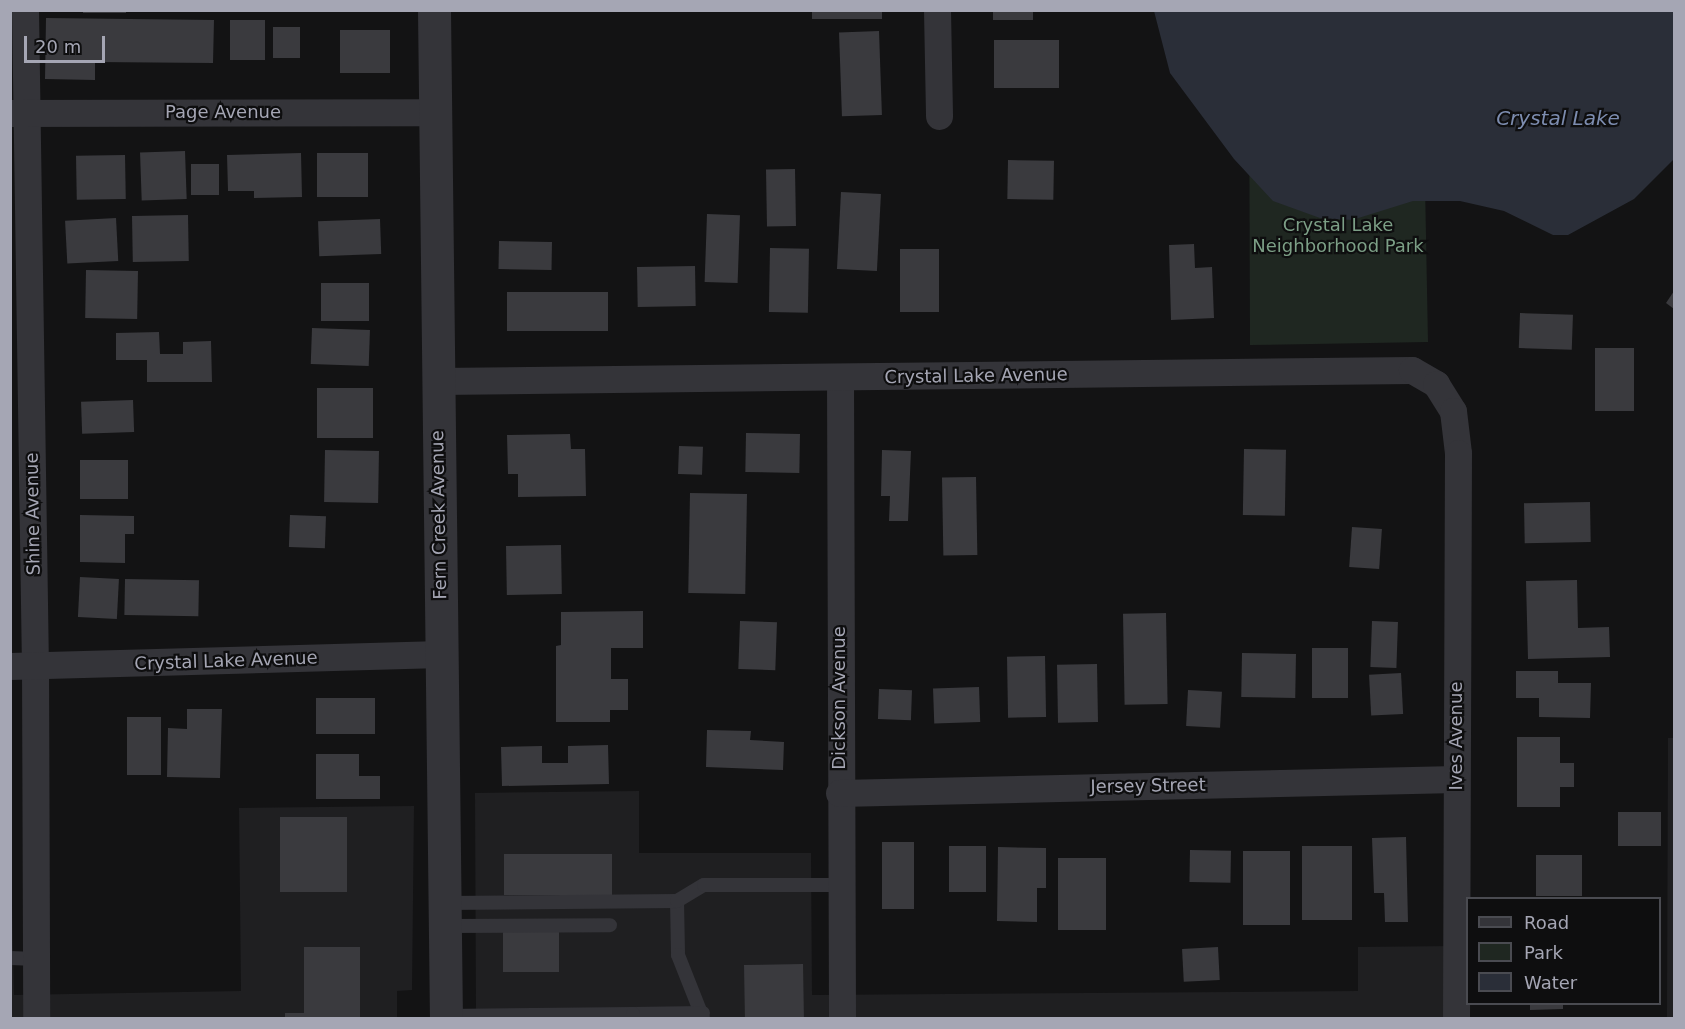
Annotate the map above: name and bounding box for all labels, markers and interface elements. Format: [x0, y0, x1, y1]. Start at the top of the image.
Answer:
scale bar [27, 24, 108, 62]
text: 20 m [35, 36, 81, 57]
street label: Page Avenue [165, 101, 281, 123]
water label: Crystal Lake [1496, 106, 1620, 130]
park label: Crystal Lake Neighborhood Park [1252, 215, 1424, 258]
street label: Crystal Lake Avenue [884, 364, 1068, 388]
street label: Fern Creek Avenue [427, 430, 451, 600]
street label: Shine Avenue [21, 452, 45, 576]
street label: Dickson Avenue [828, 626, 850, 770]
street label: Crystal Lake Avenue [134, 647, 318, 675]
street label: Ives Avenue [1445, 681, 1467, 791]
street label: Jersey Street [1090, 774, 1206, 798]
legend [1466, 897, 1661, 1005]
text: Road [1524, 912, 1569, 933]
text: Park [1524, 942, 1563, 963]
text: Water [1524, 972, 1577, 993]

